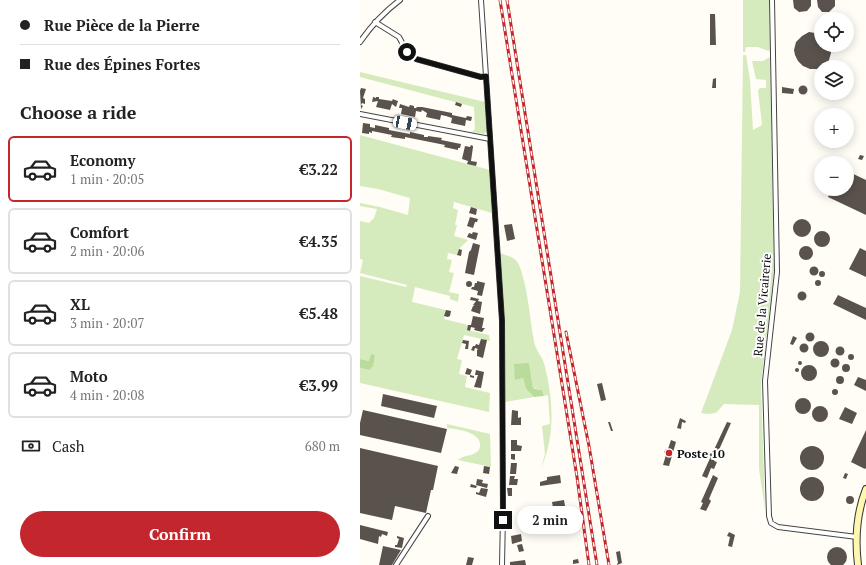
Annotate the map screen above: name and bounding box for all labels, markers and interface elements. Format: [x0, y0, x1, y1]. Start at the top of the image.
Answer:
map controls [814, 12, 854, 196]
button: locate [814, 12, 854, 52]
text: Rue Pièce de la Pierre [44, 15, 200, 35]
route start [398, 43, 416, 61]
text: Rue des Épines Fortes [44, 54, 200, 74]
button: layers [814, 60, 854, 100]
text: Choose a ride [20, 100, 136, 124]
button: + [814, 108, 854, 148]
car [392, 115, 418, 131]
text: Economy [70, 150, 135, 170]
icon: car [22, 151, 58, 187]
button: − [814, 156, 854, 196]
text: €3.22 [300, 159, 338, 179]
text: 1 min · 20:05 [70, 170, 144, 188]
text: Comfort [70, 222, 129, 242]
icon: car [22, 223, 58, 259]
text: €4.35 [300, 231, 338, 251]
text: 2 min · 20:06 [70, 242, 144, 260]
street label: Rue de la Vicairerie [750, 253, 774, 357]
text: XL [70, 294, 90, 314]
icon: car [22, 295, 58, 331]
text: €5.48 [300, 303, 338, 323]
text: 3 min · 20:07 [70, 314, 144, 332]
text: Moto [70, 366, 108, 386]
icon: car [22, 367, 58, 403]
text: €3.99 [300, 375, 338, 395]
text: 4 min · 20:08 [70, 386, 144, 404]
icon: cash [20, 435, 42, 457]
text: Cash [52, 436, 85, 456]
text: 680 m [305, 437, 340, 455]
place label: Poste 10 [677, 446, 725, 461]
marker: Poste 10 [664, 448, 674, 458]
callout: 2 min [517, 506, 583, 534]
button: Confirm [20, 511, 340, 557]
route end [494, 511, 512, 529]
text: 2 min [532, 511, 568, 529]

